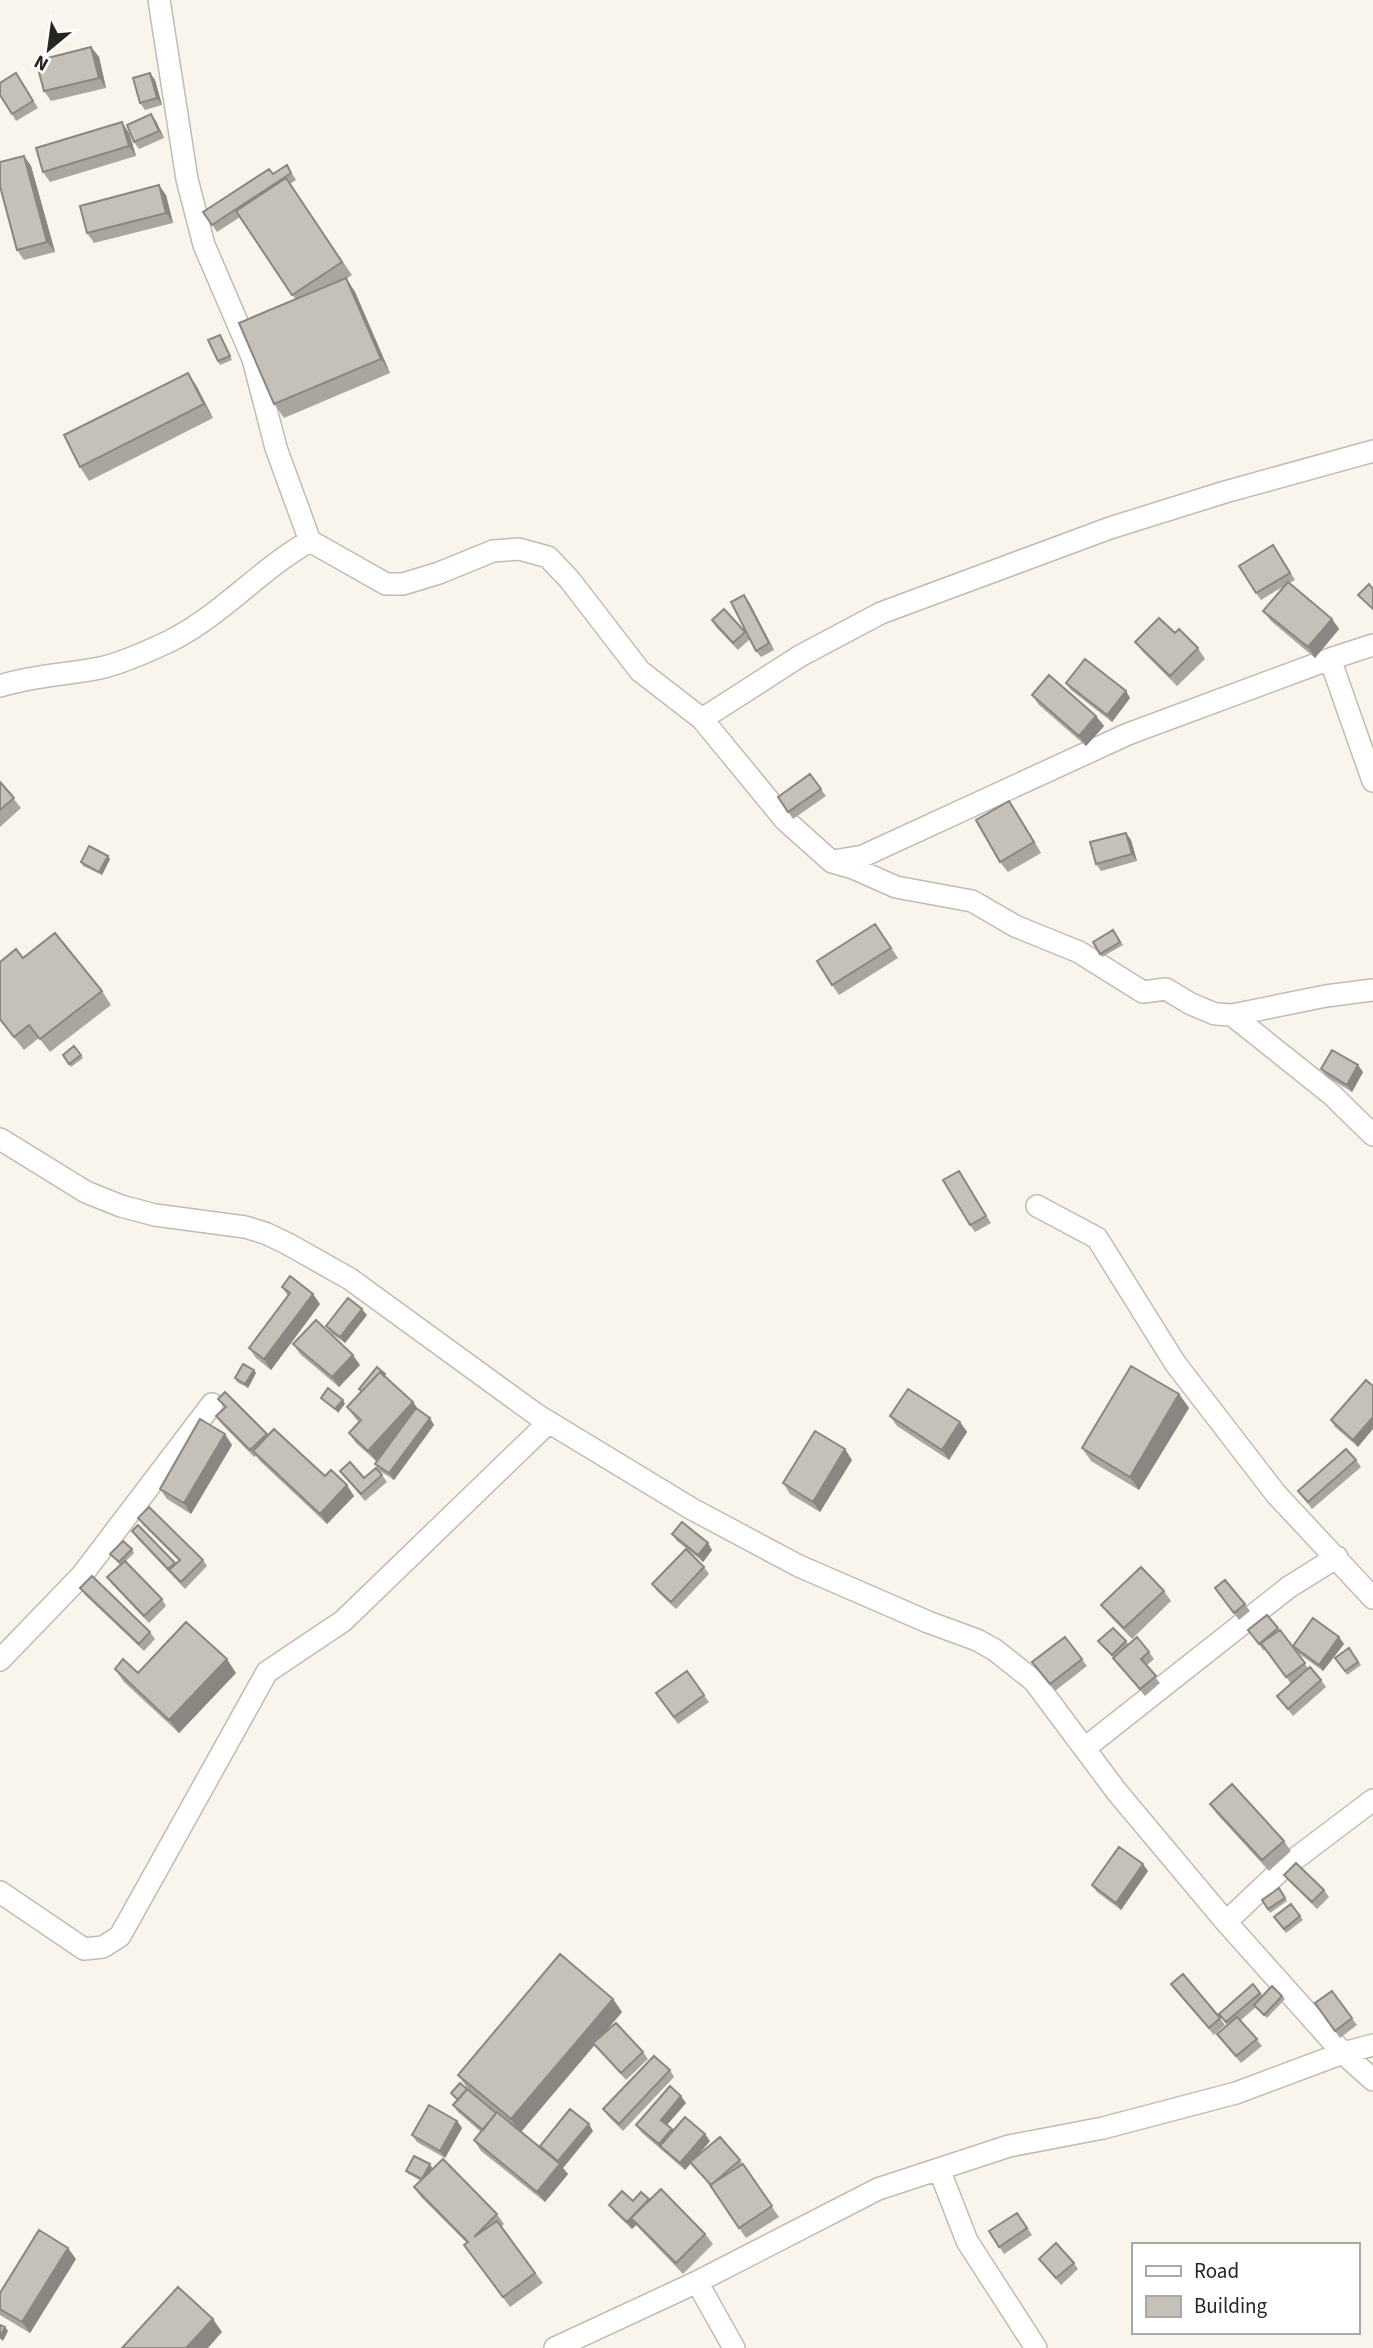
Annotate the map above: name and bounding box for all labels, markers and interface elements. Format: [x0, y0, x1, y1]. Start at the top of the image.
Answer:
north arrow [14, 14, 84, 84]
text: N [29, 48, 54, 77]
legend [1132, 2243, 1359, 2334]
text: Road [1194, 2256, 1239, 2286]
text: Building [1194, 2291, 1268, 2321]

